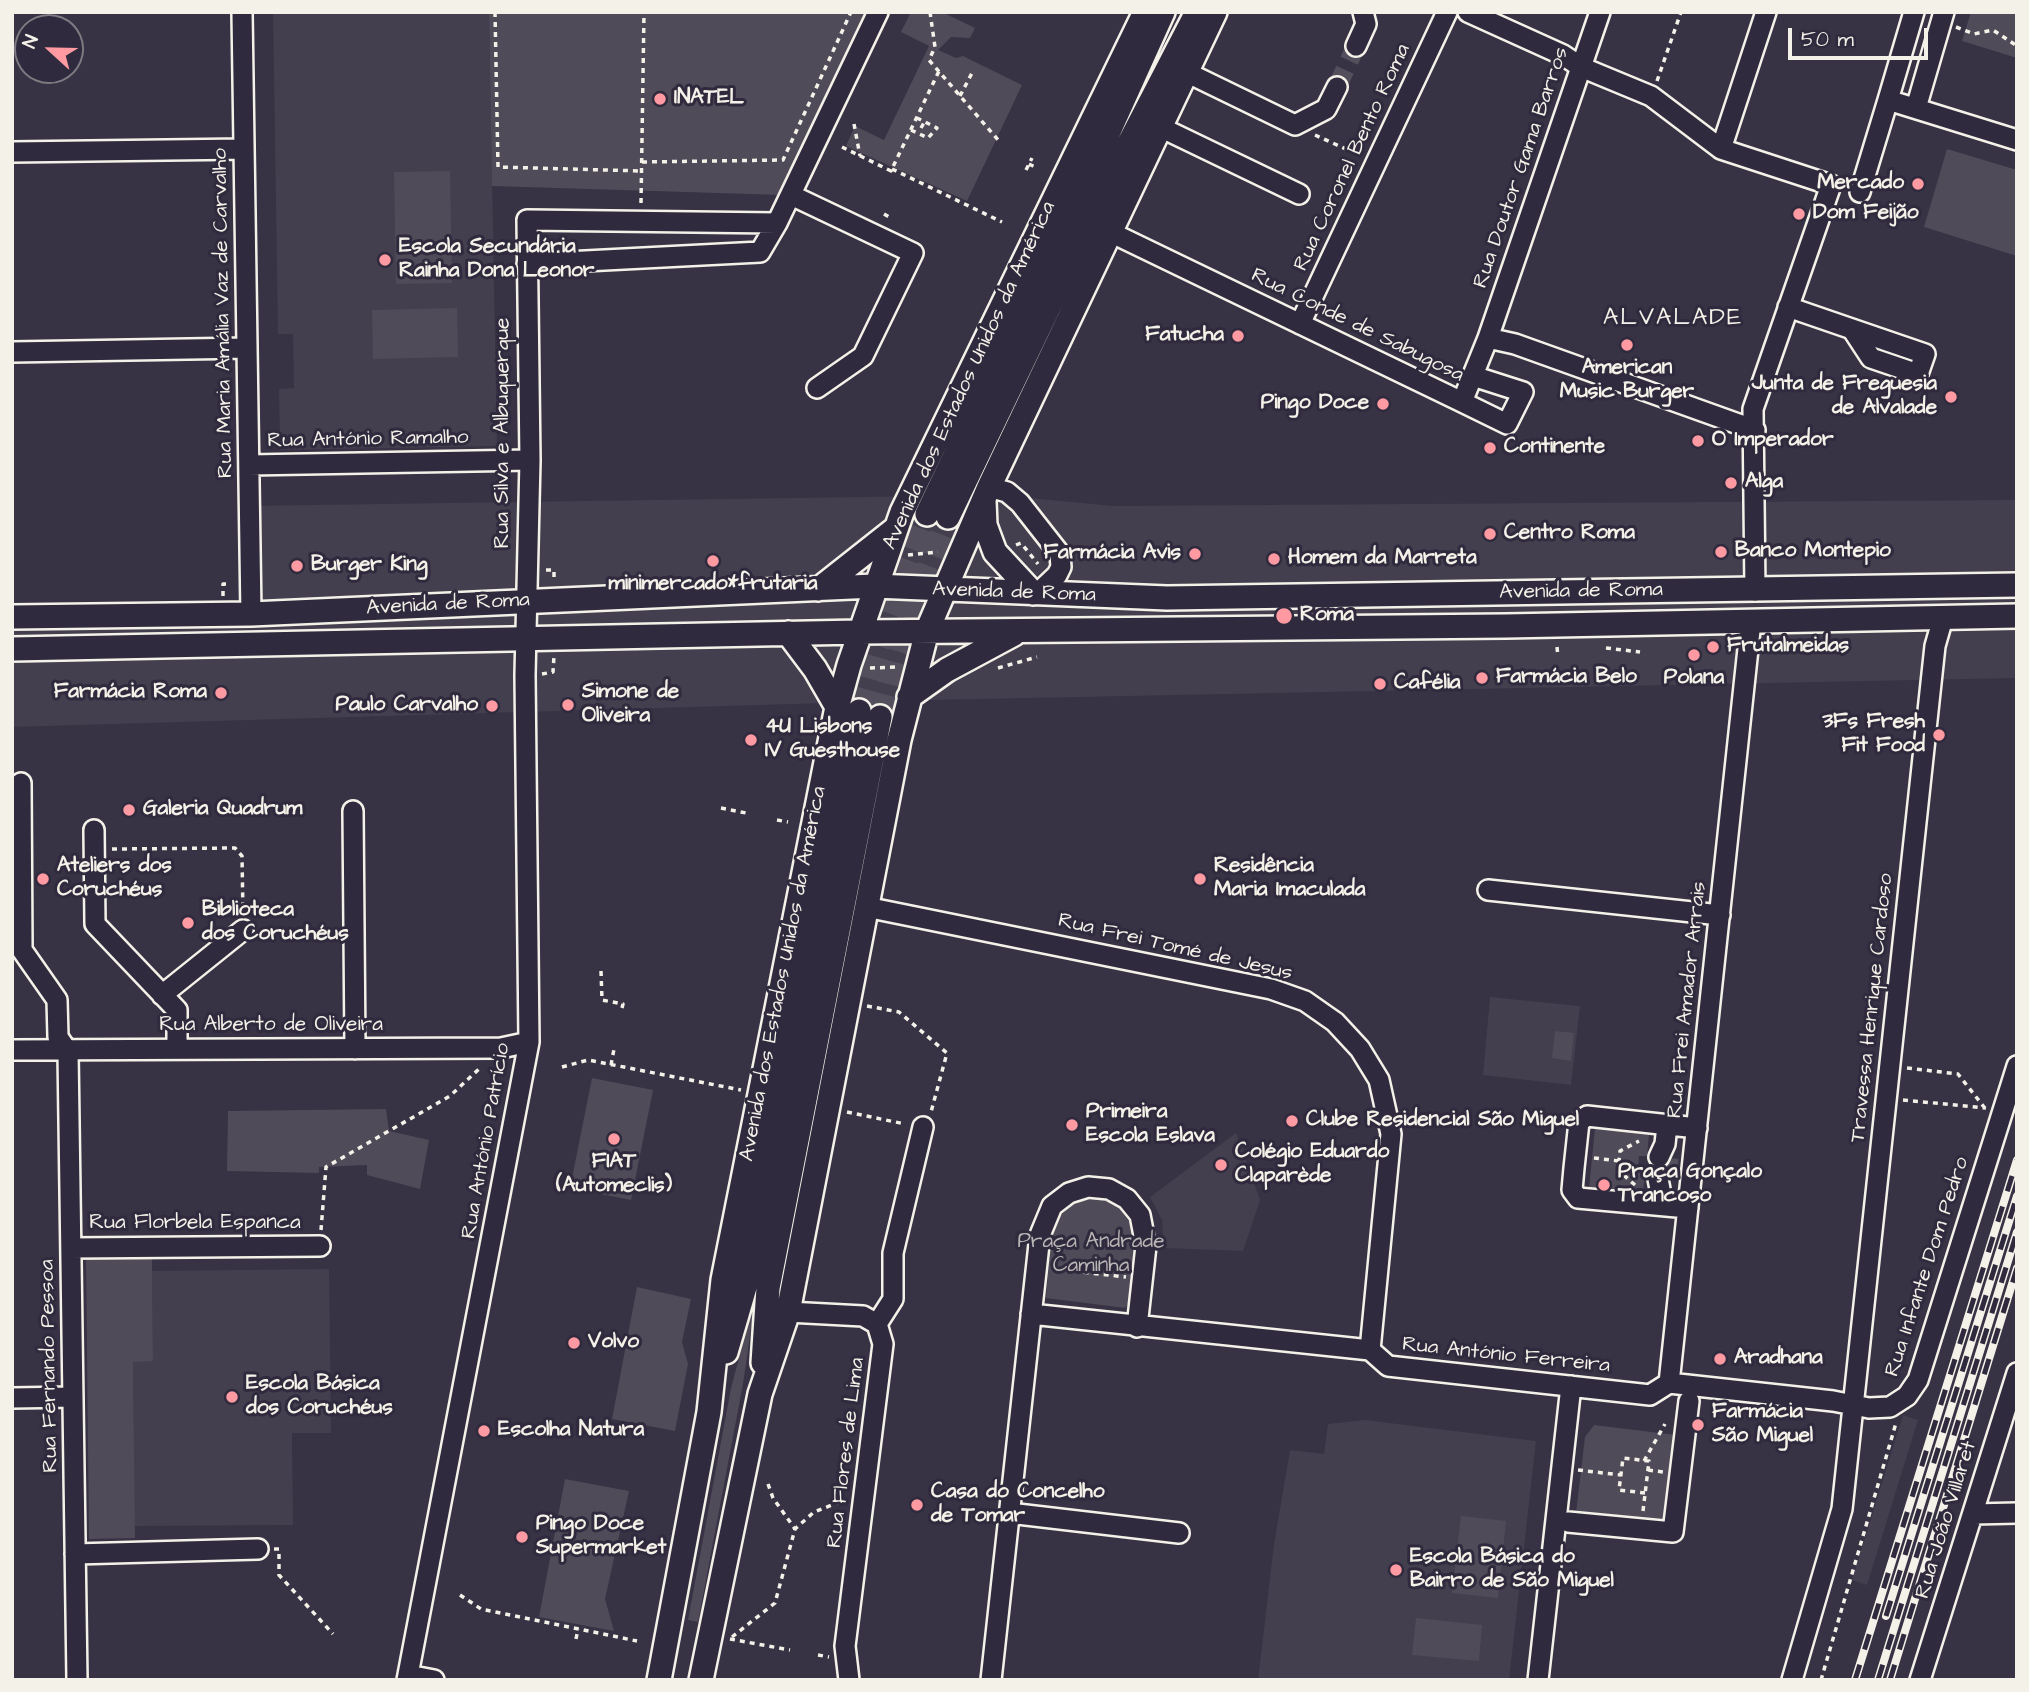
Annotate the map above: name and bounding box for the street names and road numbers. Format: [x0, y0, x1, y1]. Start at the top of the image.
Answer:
street label: Rua Coronel Bento Roma [1289, 40, 1417, 276]
street label: Rua Doutor Gama Barros [1469, 44, 1575, 292]
street label: Rua Maria Amália Vaz de Carvalho [209, 148, 239, 478]
street label: Avenida dos Estados Unidos da América [878, 198, 1062, 554]
street label: Rua Conde de Sabugosa [1247, 263, 1467, 389]
street label: Rua Silva e Albuquerque [491, 318, 517, 548]
street label: Rua António Ramalho [267, 426, 469, 454]
street label: Avenida de Roma [932, 578, 1096, 608]
street label: Avenida de Roma [1499, 578, 1663, 606]
street label: Avenida de Roma [366, 588, 530, 622]
street label: Avenida dos Estados Unidos da América [735, 784, 833, 1164]
street label: Travessa Henrique Cardoso [1846, 872, 1900, 1144]
street label: Rua Frei Amador Arrais [1663, 880, 1713, 1120]
street label: Rua Frei Tomé de Jesus [1055, 909, 1295, 987]
street label: Rua Alberto de Oliveira [159, 1013, 383, 1039]
street label: Rua António Patrício [457, 1041, 517, 1241]
street label: Rua Infante Dom Pedro [1881, 1154, 1975, 1380]
street label: Rua Florbela Espanca [89, 1211, 301, 1237]
street label: Rua Fernando Pessoa [36, 1259, 64, 1473]
street label: Rua António Ferreira [1401, 1333, 1611, 1379]
street label: Rua Flores de Lima [823, 1356, 871, 1550]
street label: Rua João Villaret [1911, 1438, 1983, 1602]

